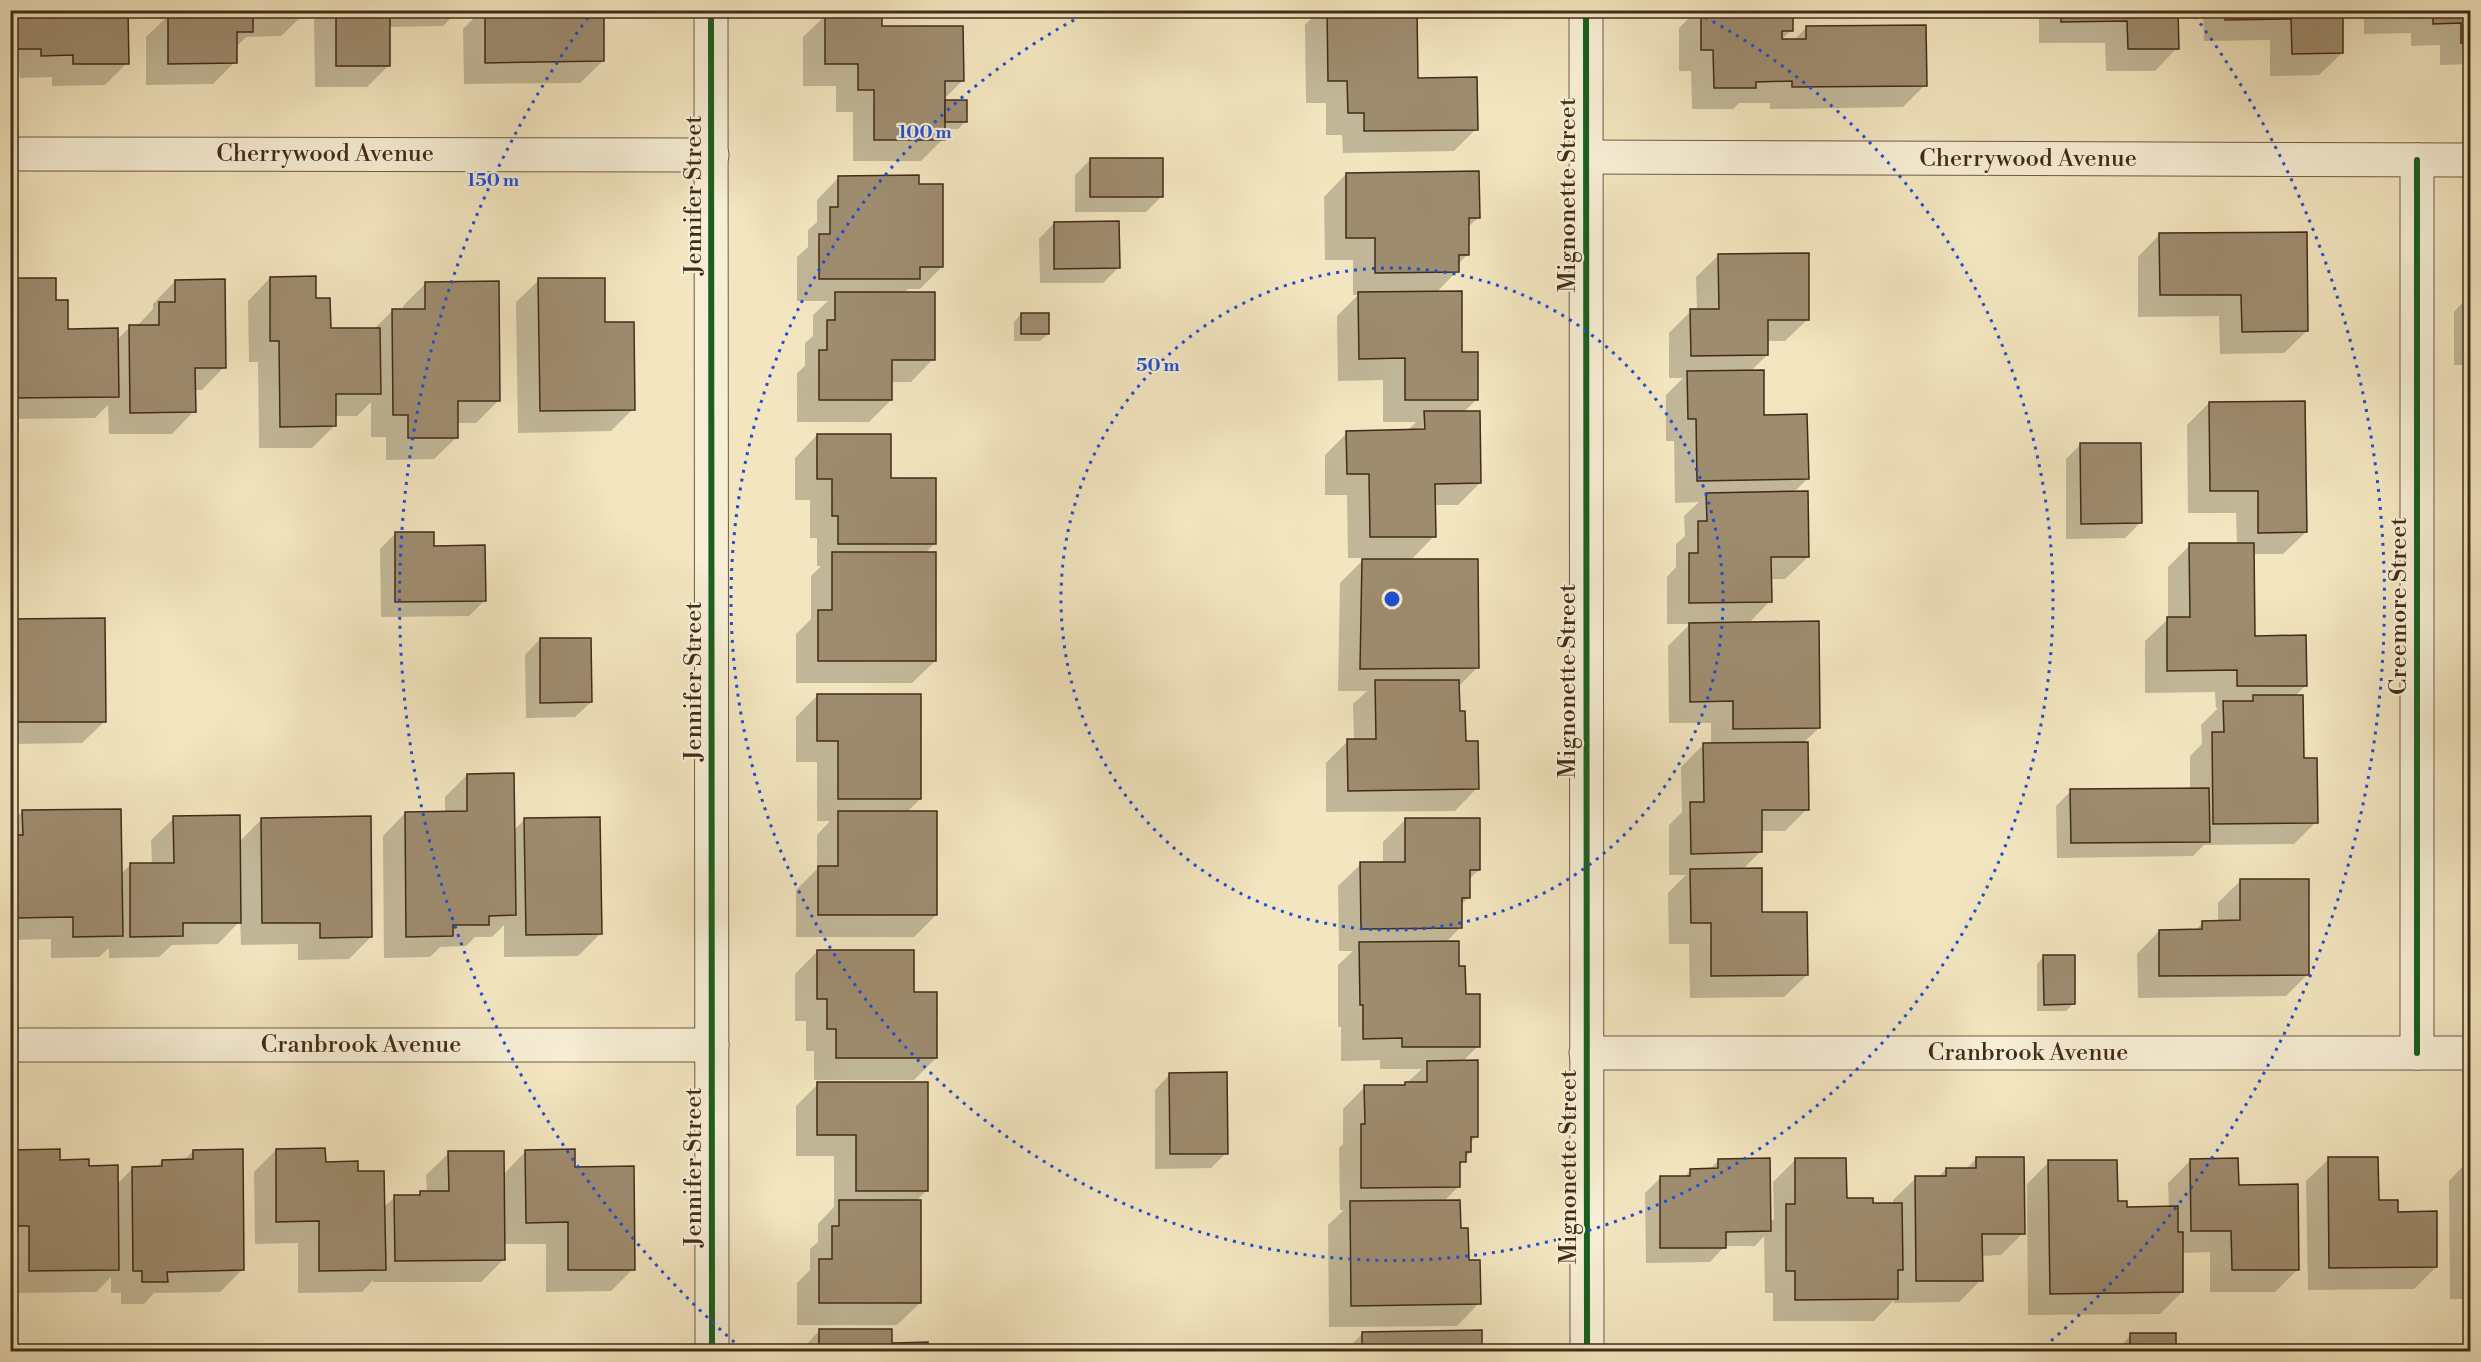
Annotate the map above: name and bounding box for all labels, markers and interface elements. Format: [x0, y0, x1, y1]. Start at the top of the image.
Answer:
street label: Mignonette Street [1553, 97, 1583, 292]
street label: Jennifer Street [679, 115, 709, 276]
text: 100 m [898, 121, 952, 144]
street label: Cherrywood Avenue [216, 139, 434, 169]
street label: Cherrywood Avenue [1919, 144, 2137, 174]
text: 150 m [467, 169, 520, 192]
text: 50 m [1136, 354, 1180, 377]
street label: Creemore Street [2384, 517, 2414, 695]
street label: Mignonette Street [1553, 583, 1583, 778]
centre of rings [1382, 589, 1402, 609]
street label: Jennifer Street [679, 601, 709, 762]
street label: Cranbrook Avenue [261, 1030, 461, 1060]
street label: Cranbrook Avenue [1928, 1038, 2128, 1068]
street label: Mignonette Street [1554, 1069, 1584, 1264]
street label: Jennifer Street [679, 1087, 709, 1248]

